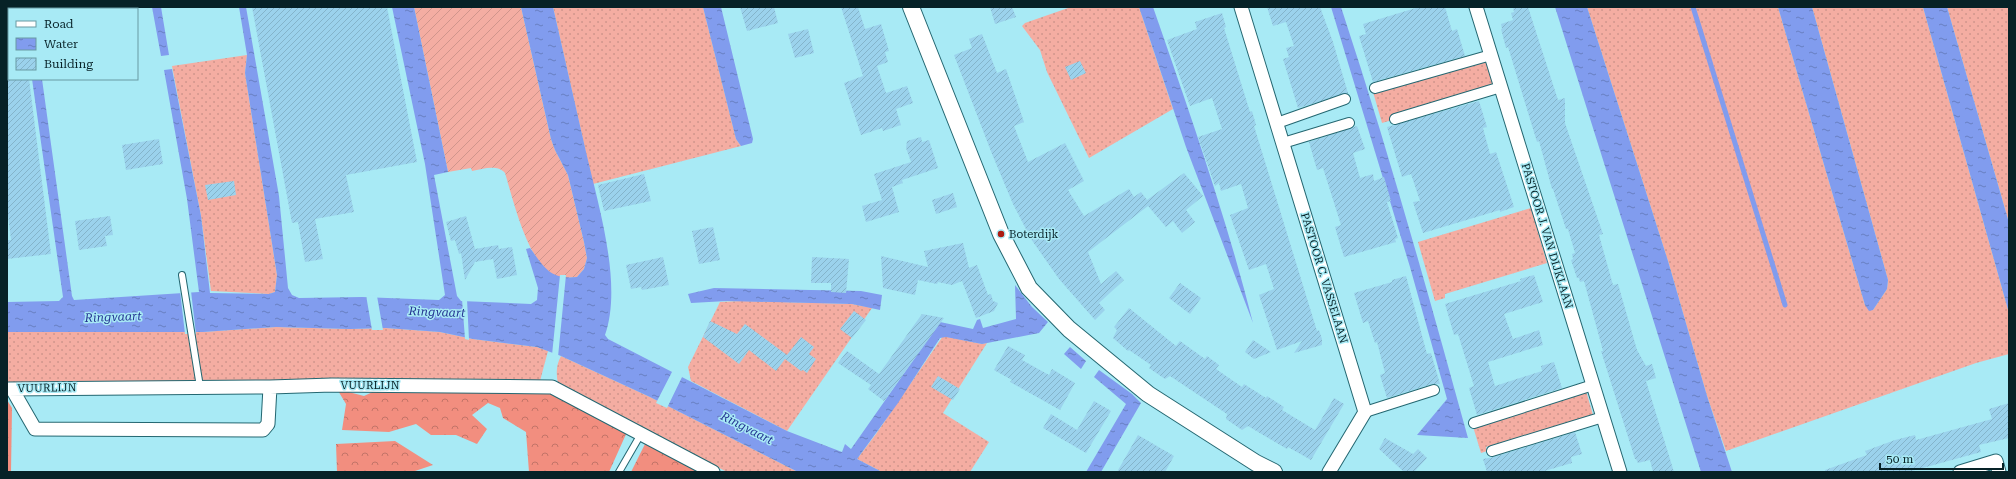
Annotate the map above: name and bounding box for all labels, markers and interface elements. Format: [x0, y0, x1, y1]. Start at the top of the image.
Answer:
legend [8, 8, 138, 80]
text: Road [44, 17, 74, 31]
text: Water [44, 37, 78, 51]
text: Building [44, 57, 93, 71]
street label: PASTOOR J. VAN DIJKLAAN [1519, 162, 1575, 311]
street label: PASTOOR C. VASSELAAN [1298, 211, 1350, 345]
place label: Boterdijk [1009, 228, 1058, 241]
marker: Boterdijk [996, 229, 1006, 239]
water label: Ringvaart [407, 304, 466, 320]
water label: Ringvaart [83, 309, 142, 325]
street label: VUURLIJN [340, 379, 400, 392]
street label: VUURLIJN [17, 381, 77, 395]
water label: Ringvaart [718, 408, 776, 447]
scale bar [1880, 445, 2003, 471]
text: 50 m [1886, 452, 1913, 466]

